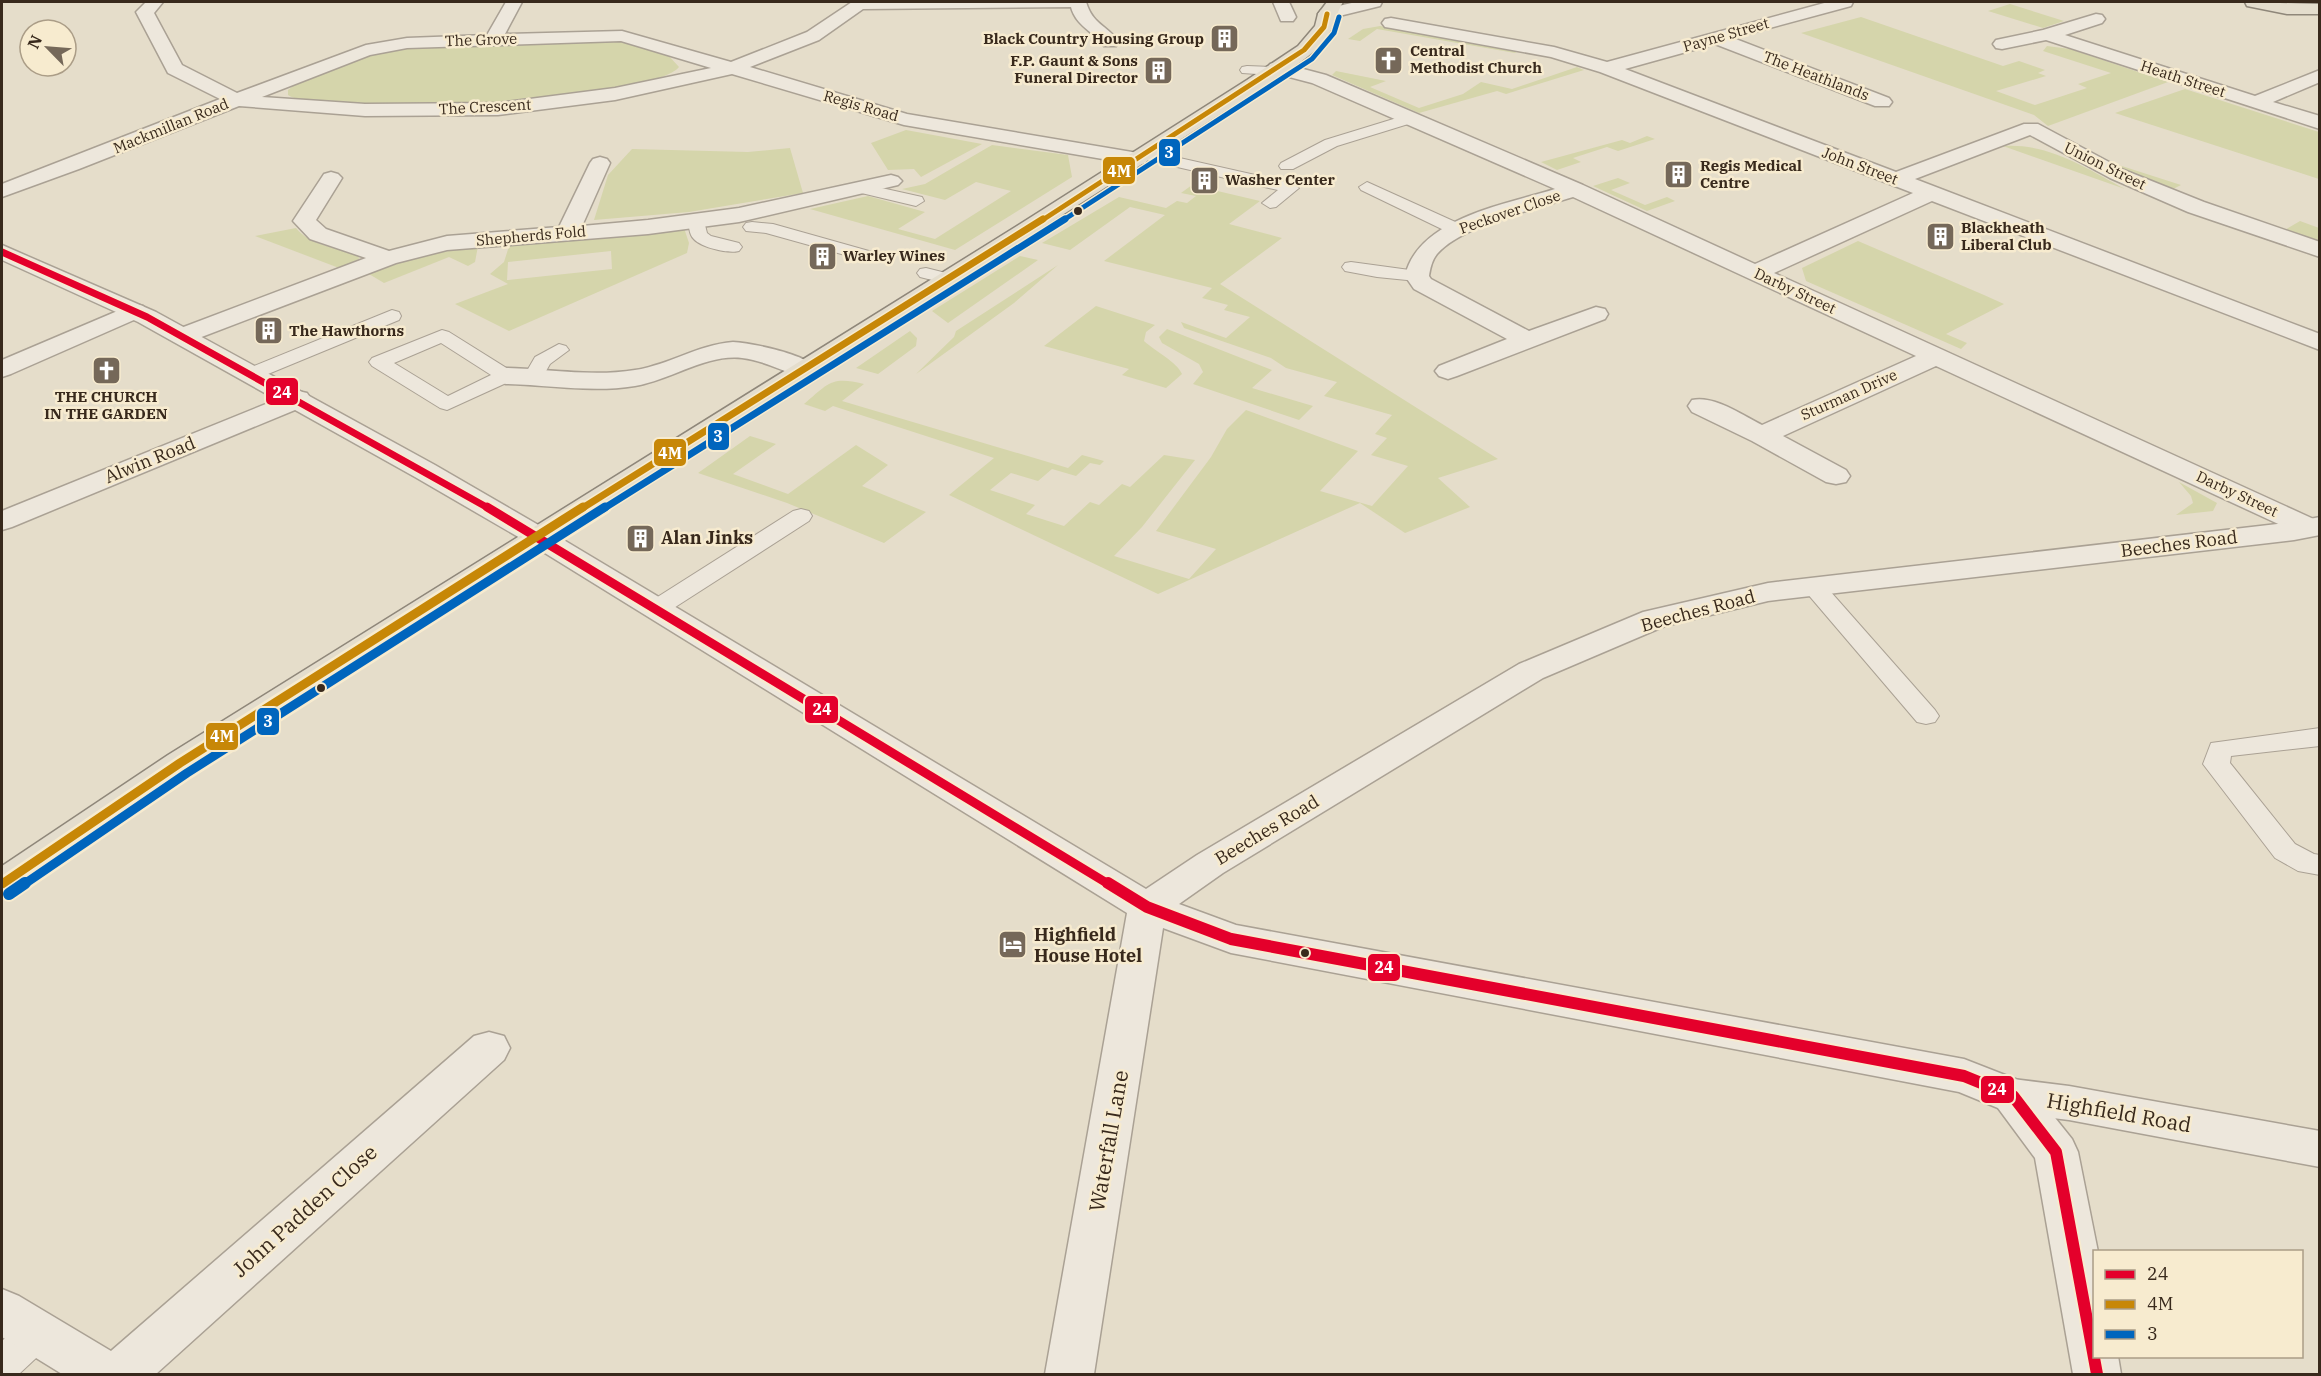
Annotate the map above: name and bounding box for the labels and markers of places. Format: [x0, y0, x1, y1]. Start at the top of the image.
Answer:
building icon: Black Country Housing Group [1209, 23, 1241, 55]
place label: Black Country Housing Group [983, 29, 1204, 48]
place label: Central Methodist Church [1410, 41, 1542, 77]
church icon: Central Methodist Church [1373, 44, 1405, 76]
place label: F.P. Gaunt & Sons Funeral Director [1010, 51, 1139, 87]
building icon: F.P. Gaunt & Sons Funeral Director [1143, 54, 1175, 86]
place label: Regis Medical Centre [1700, 156, 1802, 192]
building icon: Regis Medical Centre [1663, 159, 1695, 191]
building icon: Washer Center [1188, 164, 1220, 196]
place label: Washer Center [1225, 170, 1335, 189]
unlabelled marker [1072, 205, 1084, 217]
place label: Blackheath Liberal Club [1961, 218, 2052, 254]
building icon: Blackheath Liberal Club [1924, 221, 1956, 253]
building icon: Warley Wines [806, 240, 838, 272]
place label: Warley Wines [843, 246, 945, 265]
building icon: The Hawthorns [252, 315, 284, 347]
place label: The Hawthorns [289, 321, 404, 340]
church icon: THE CHURCH IN THE GARDEN [90, 354, 122, 386]
place label: THE CHURCH IN THE GARDEN [44, 387, 168, 423]
building icon: Alan Jinks [624, 522, 656, 554]
place label: Alan Jinks [661, 526, 753, 549]
unlabelled marker [315, 682, 327, 694]
place label: Highfield House Hotel [1034, 923, 1142, 967]
hotel icon: Highfield House Hotel [997, 929, 1029, 961]
unlabelled marker [1299, 947, 1311, 959]

